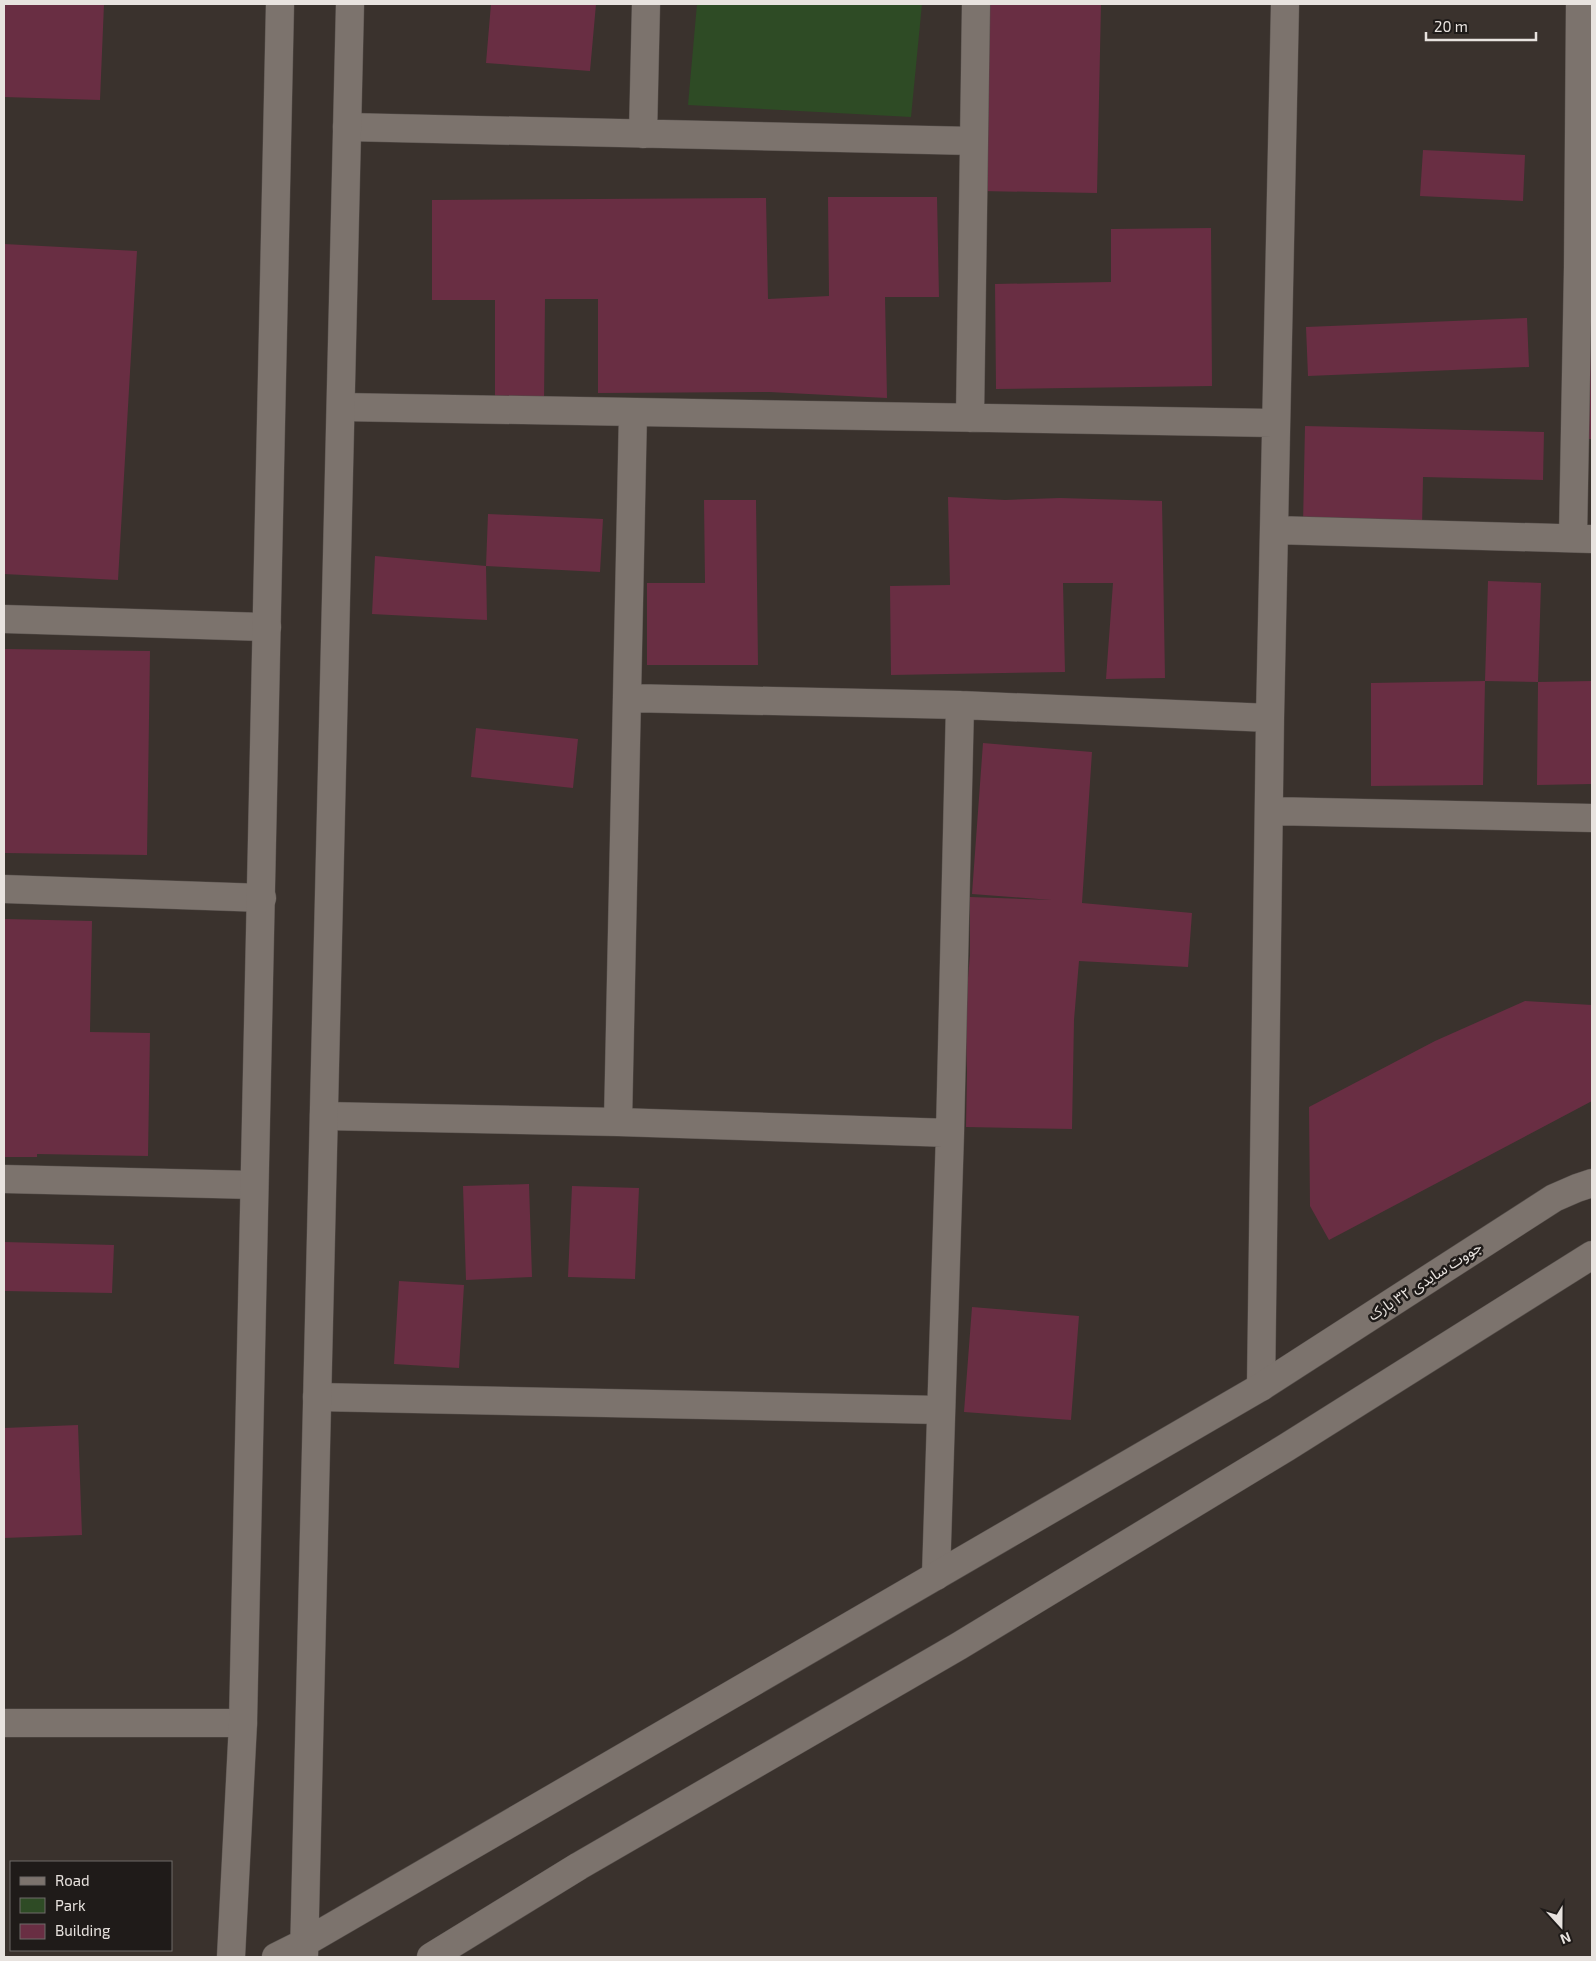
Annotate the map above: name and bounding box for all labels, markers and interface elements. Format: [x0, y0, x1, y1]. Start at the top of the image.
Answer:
scale bar [1426, 10, 1536, 42]
text: 20 m [1434, 17, 1468, 35]
street label: جووت سایدی ٣٢ پارک [1364, 1237, 1486, 1325]
legend [10, 1861, 172, 1951]
text: Road [55, 1871, 90, 1889]
text: Park [55, 1896, 86, 1914]
north arrow [1536, 1901, 1586, 1951]
text: Building [55, 1921, 111, 1939]
text: N [1558, 1929, 1574, 1948]

